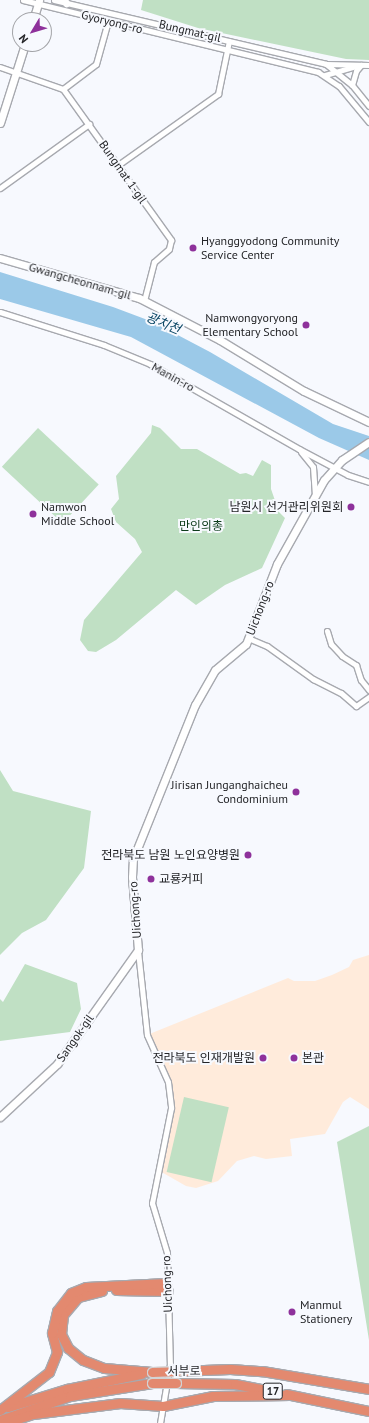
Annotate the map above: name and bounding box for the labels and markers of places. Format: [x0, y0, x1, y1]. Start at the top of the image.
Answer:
place label: Hyanggyodong Community Service Center [201, 234, 339, 262]
marker: Hyanggyodong Community Service Center [188, 243, 198, 253]
place label: Namwongyoryong Elementary School [202, 311, 298, 339]
marker: Namwongyoryong Elementary School [301, 320, 311, 330]
place label: Namwon Middle School [41, 500, 114, 528]
place label: 남원시 선거관리위원회 [229, 500, 343, 514]
marker: 남원시 선거관리위원회 [346, 502, 356, 512]
marker: Namwon Middle School [28, 509, 38, 519]
place label: Jirisan Junganghaicheu Condominium [171, 778, 288, 806]
marker: Jirisan Junganghaicheu Condominium [291, 787, 301, 797]
place label: 전라북도 남원 노인요양병원 [101, 848, 240, 862]
marker: 전라북도 남원 노인요양병원 [243, 850, 253, 860]
place label: 교룡커피 [159, 872, 203, 886]
marker: 교룡커피 [146, 874, 156, 884]
place label: 전라북도 인재개발원 [152, 1051, 255, 1065]
place label: 본관 [302, 1051, 324, 1065]
marker: 전라북도 인재개발원 [258, 1053, 268, 1063]
marker: 본관 [289, 1053, 299, 1063]
place label: Manmul Stationery [300, 1298, 352, 1326]
marker: Manmul Stationery [287, 1307, 297, 1317]

